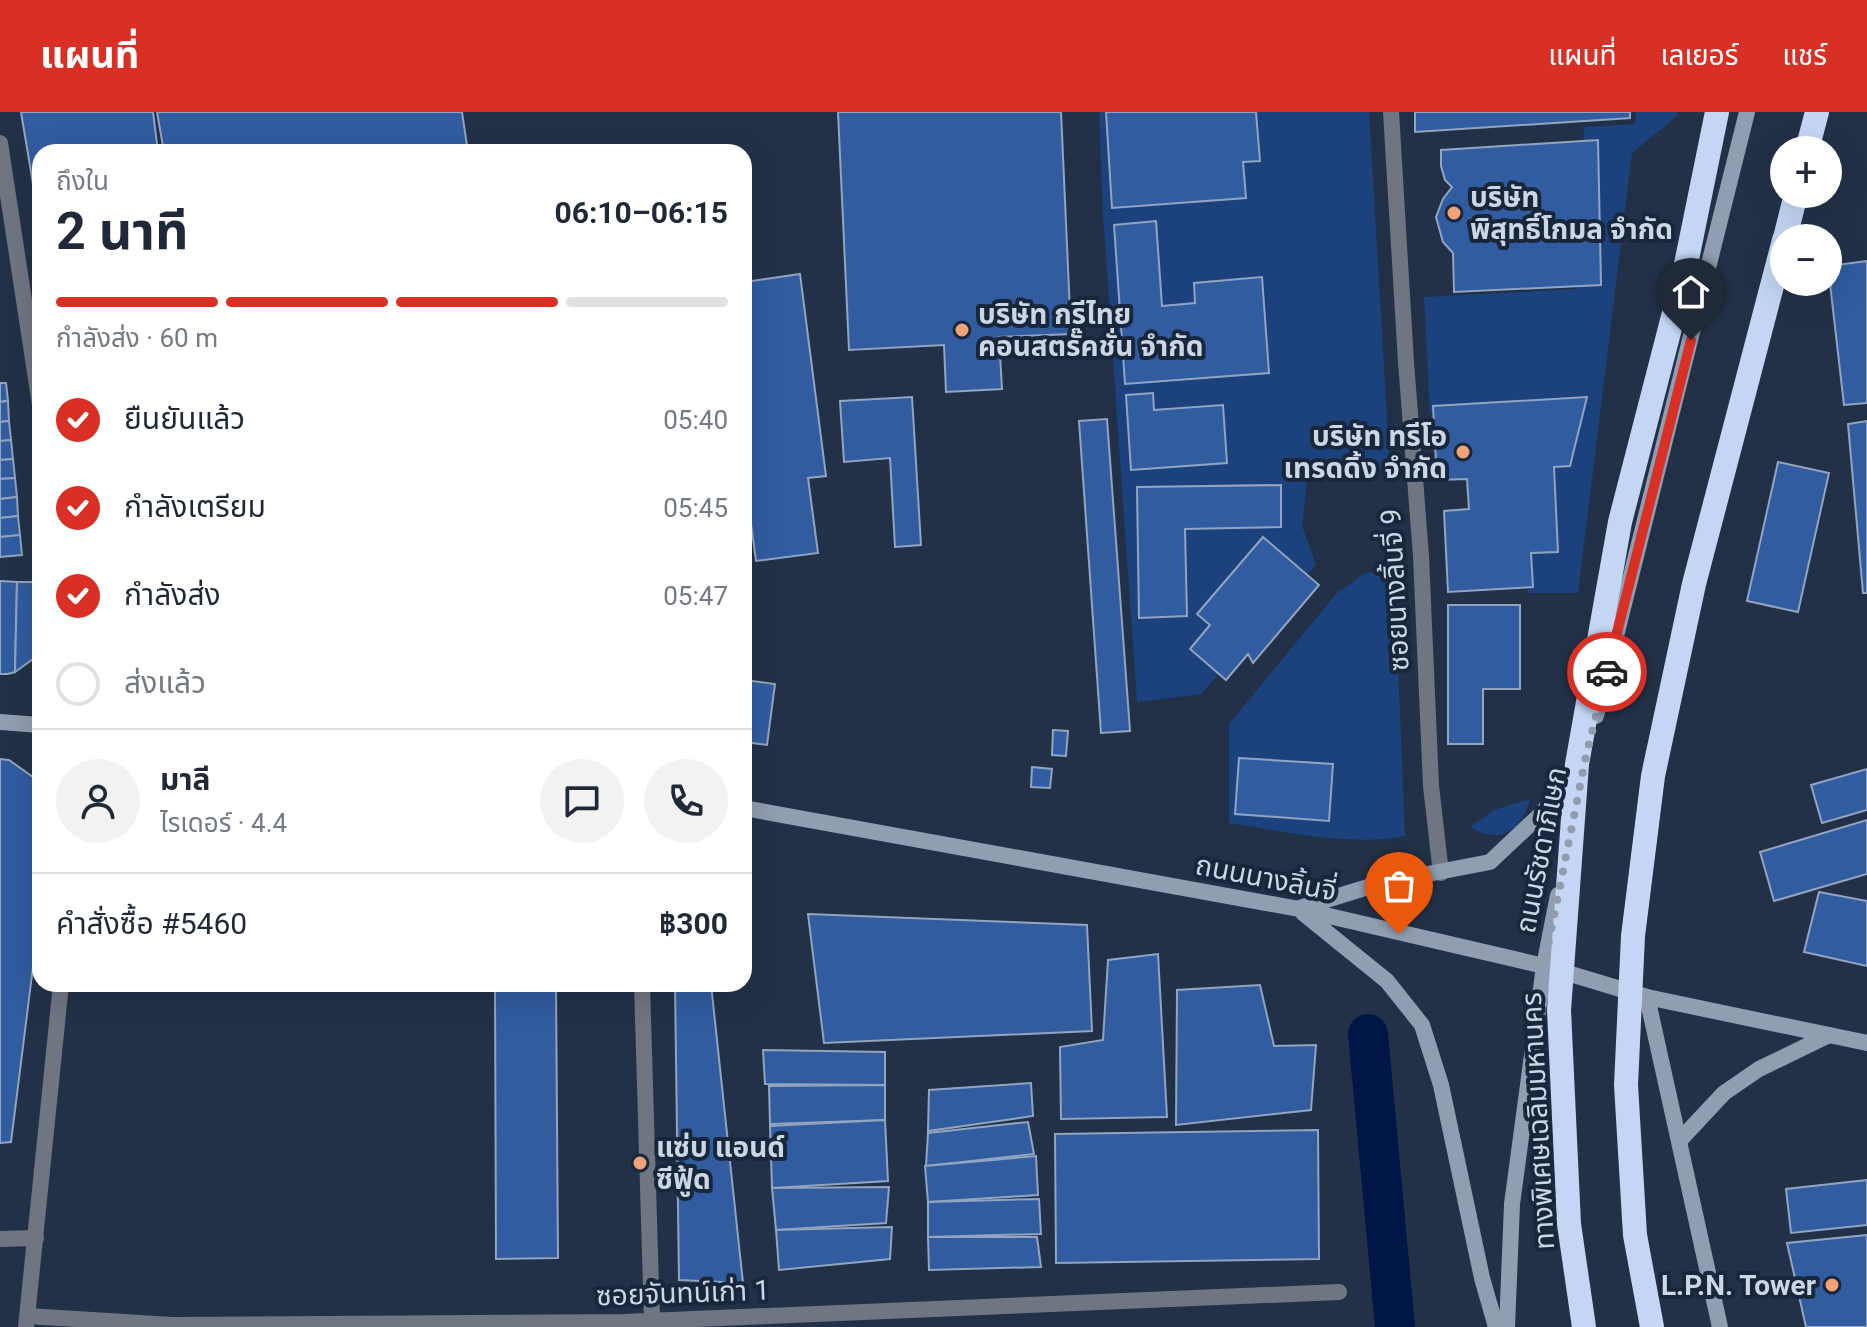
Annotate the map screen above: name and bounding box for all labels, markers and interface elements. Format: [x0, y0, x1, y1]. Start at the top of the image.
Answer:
text: แผนที่ [40, 33, 139, 77]
text: แผนที่ [1548, 39, 1617, 72]
text: เลเยอร์ [1661, 39, 1738, 72]
text: แชร์ [1782, 39, 1827, 72]
map controls [1770, 136, 1842, 296]
button: + [1770, 136, 1842, 208]
text: ถึงใน [56, 166, 109, 196]
place label: บริษัท พิสุทธิ์โกมล จำกัด [1470, 181, 1673, 246]
text: 06:10–06:15 [554, 195, 728, 230]
text: 2 นาที [56, 201, 188, 262]
marker: บริษัท พิสุทธิ์โกมล จำกัด [1445, 204, 1463, 222]
button: − [1770, 224, 1842, 296]
pin [1657, 258, 1725, 340]
icon: home [1669, 270, 1713, 314]
place label: บริษัท กรีไทย คอนสตรั๊คชั่น จำกัด [978, 298, 1203, 363]
marker: บริษัท กรีไทย คอนสตรั๊คชั่น จำกัด [953, 321, 971, 339]
text: กำลังส่ง · 60 m [56, 323, 218, 353]
icon: check [56, 398, 100, 442]
text: ยืนยันแล้ว [124, 401, 245, 436]
text: 05:40 [663, 405, 728, 435]
place label: บริษัท ทรีโอ เทรดดิ้ง จำกัด [1283, 420, 1447, 485]
marker: บริษัท ทรีโอ เทรดดิ้ง จำกัด [1454, 443, 1472, 461]
icon: check [56, 486, 100, 530]
text: กำลังเตรียม [124, 489, 266, 524]
text: 05:45 [663, 493, 728, 523]
street label: ซอยนางลิ้นจี่ 9 [1371, 508, 1416, 672]
icon: check [56, 574, 100, 618]
text: กำลังส่ง [124, 577, 221, 612]
text: 05:47 [663, 581, 728, 611]
courier [1567, 632, 1647, 712]
icon: car [1585, 650, 1629, 694]
text: ส่งแล้ว [124, 665, 206, 700]
button: person [56, 759, 140, 843]
button: chat [540, 759, 624, 843]
button: phone [644, 759, 728, 843]
text: มาลี [160, 762, 210, 797]
street label: ถนนรัชดาภิเษก [1509, 764, 1573, 936]
text: ไรเดอร์ · 4.4 [160, 808, 287, 838]
street label: ถนนนางลิ้นจี่ [1193, 845, 1340, 908]
pin [1365, 852, 1433, 934]
icon: bag [1377, 864, 1421, 908]
text: คำสั่งซื้อ #5460 [56, 906, 247, 941]
text: ฿300 [659, 906, 728, 941]
street label: ทางพิเศษเฉลิมมหานคร [1515, 992, 1561, 1250]
place label: แซ่บ แอนด์ ซีฟู้ด [656, 1131, 785, 1197]
marker: แซ่บ แอนด์ ซีฟู้ด [631, 1154, 649, 1172]
place label: L.P.N. Tower [1661, 1269, 1816, 1302]
street label: ซอยจันทน์เก่า 1 [596, 1273, 770, 1313]
marker: L.P.N. Tower [1823, 1276, 1841, 1294]

